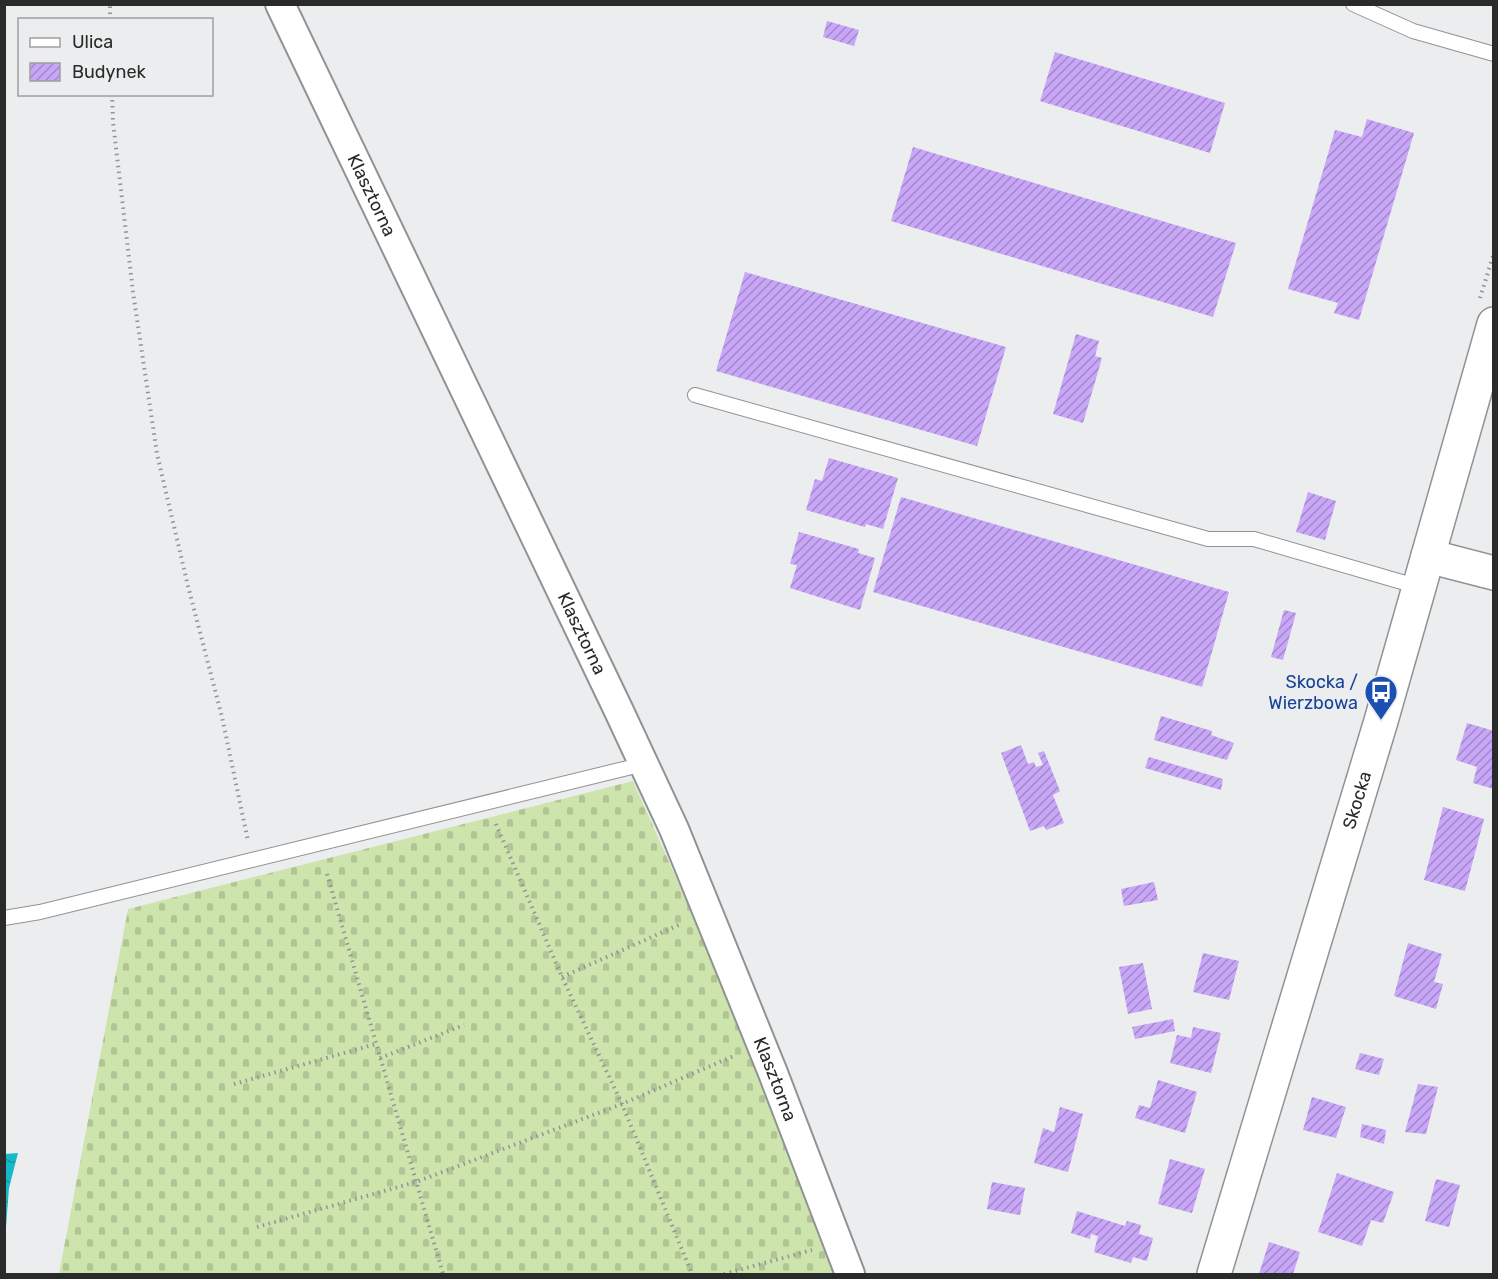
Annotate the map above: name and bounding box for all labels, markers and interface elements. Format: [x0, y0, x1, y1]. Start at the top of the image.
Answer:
legend [18, 18, 213, 96]
text: Ulica [72, 31, 113, 53]
text: Budynek [72, 61, 146, 83]
street label: Klasztorna [343, 150, 401, 240]
street label: Klasztorna [553, 589, 611, 678]
place label: Skocka / Wierzbowa [1268, 671, 1358, 714]
bus stop icon: Skocka / Wierzbowa [1363, 674, 1399, 721]
street label: Skocka [1338, 769, 1376, 832]
street label: Klasztorna [749, 1034, 801, 1124]

